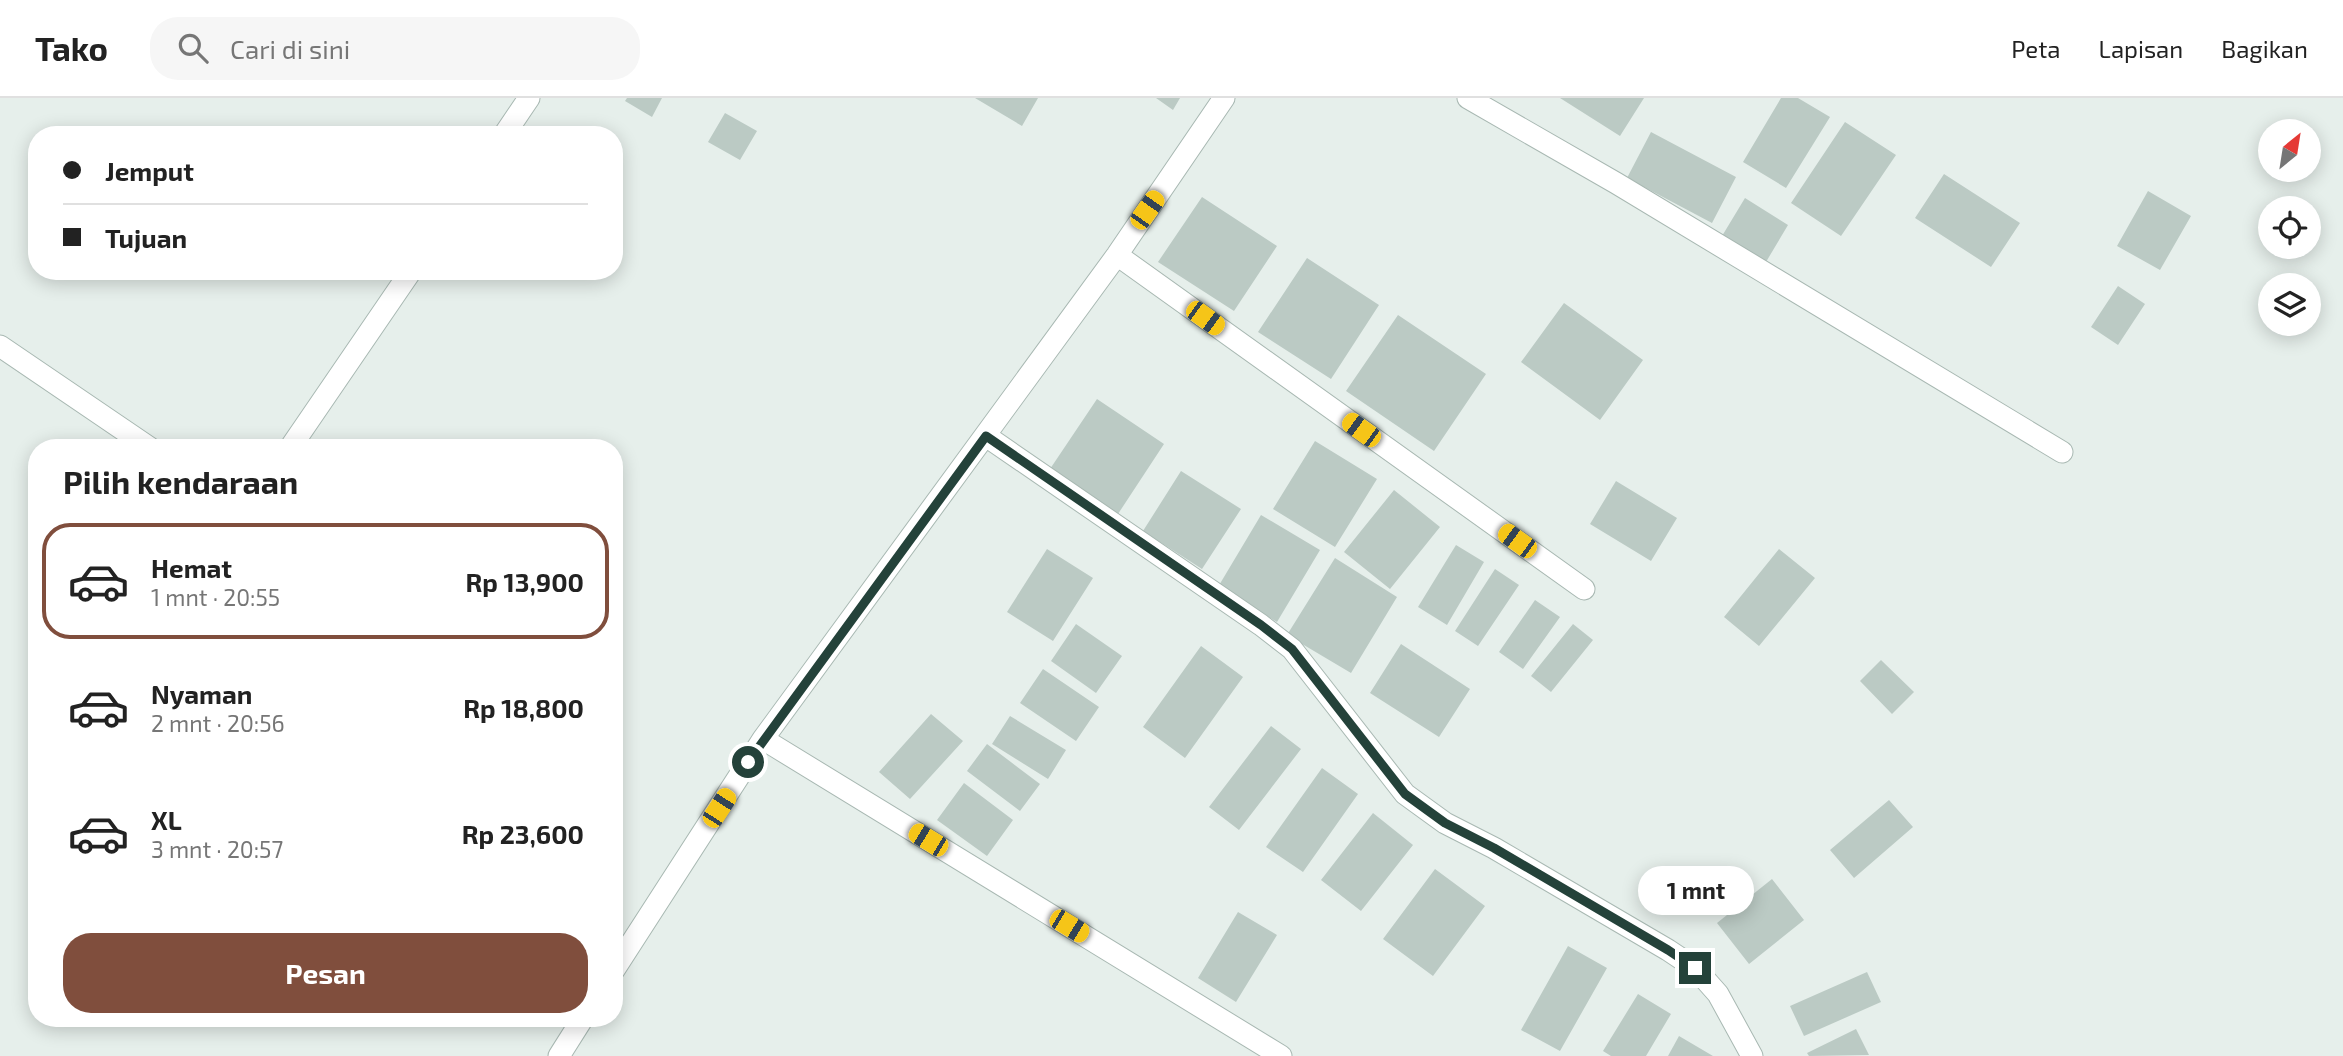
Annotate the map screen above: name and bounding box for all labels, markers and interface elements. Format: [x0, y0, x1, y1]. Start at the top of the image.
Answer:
search box [150, 17, 640, 80]
text: Tako [35, 28, 108, 68]
icon: search [174, 29, 212, 67]
text: Cari di sini [230, 33, 350, 64]
text: Peta [2011, 34, 2061, 63]
text: Lapisan [2099, 34, 2183, 63]
text: Bagikan [2221, 34, 2308, 63]
north arrow [2258, 119, 2320, 182]
map controls [2258, 119, 2321, 336]
text: Jemput [105, 155, 194, 186]
car [1127, 187, 1168, 233]
button: locate [2258, 196, 2321, 259]
text: Tujuan [105, 222, 187, 253]
button: layers [2258, 273, 2321, 336]
car [1182, 297, 1229, 339]
car [1338, 409, 1385, 451]
text: Pilih kendaraan [63, 462, 298, 500]
car [1494, 520, 1541, 562]
icon: car [67, 550, 130, 613]
text: Hemat [151, 552, 232, 583]
text: Rp 13,900 [466, 566, 584, 597]
text: 1 mnt · 20:55 [151, 583, 280, 611]
icon: car [67, 676, 130, 739]
text: Nyaman [151, 678, 252, 709]
text: Rp 18,800 [463, 692, 584, 723]
text: 2 mnt · 20:56 [151, 709, 285, 737]
route start [732, 746, 764, 778]
car [699, 785, 740, 831]
icon: car [67, 802, 130, 865]
text: XL [151, 804, 182, 835]
text: Rp 23,600 [462, 818, 584, 849]
car [905, 820, 952, 860]
text: 3 mnt · 20:57 [151, 835, 283, 863]
callout: 1 mnt [1637, 866, 1753, 916]
text: 1 mnt [1667, 876, 1725, 904]
car [1046, 906, 1093, 946]
button: Pesan [63, 933, 588, 1013]
route end [1679, 952, 1711, 984]

